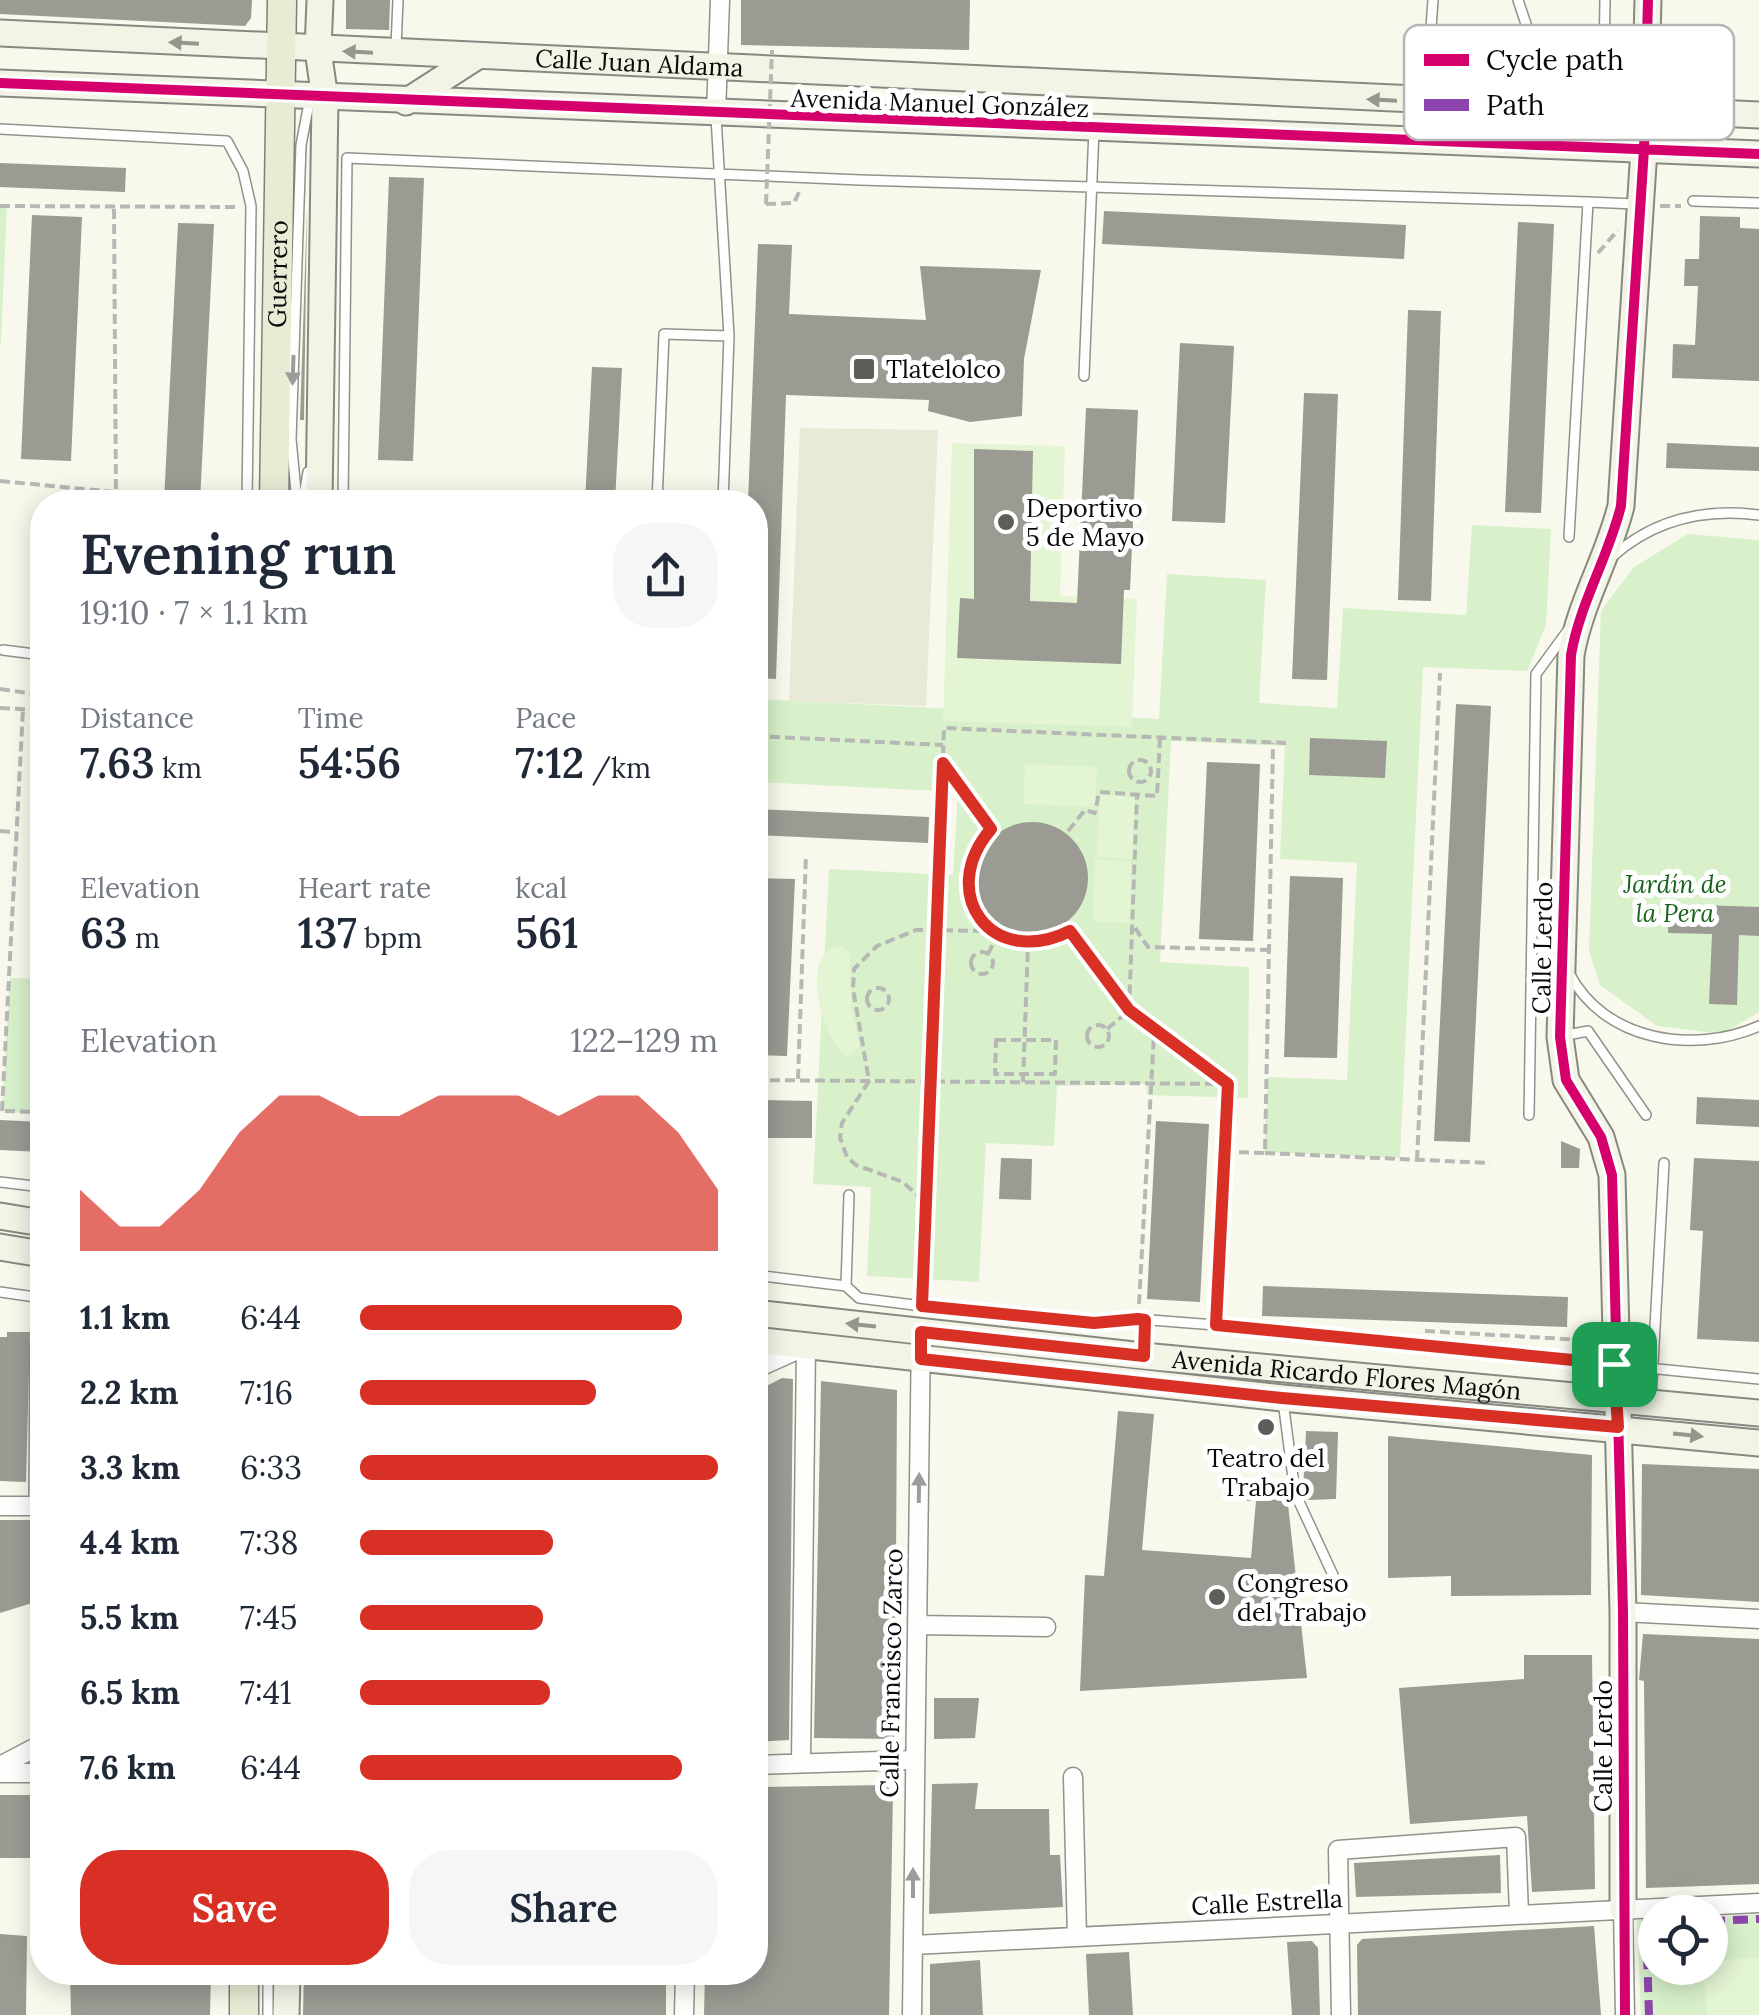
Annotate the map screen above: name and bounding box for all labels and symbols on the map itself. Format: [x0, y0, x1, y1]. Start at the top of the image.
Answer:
legend [1404, 25, 1734, 140]
one-way arrow [167, 35, 199, 51]
street label: Calle Juan Aldama [534, 42, 744, 84]
text: Cycle path [1486, 42, 1624, 78]
one-way arrow [341, 44, 373, 60]
street label: Avenida Manuel González [789, 82, 1090, 124]
text: Path [1486, 87, 1545, 123]
one-way arrow [1365, 92, 1397, 108]
street label: Guerrero [261, 220, 294, 328]
place label: Tlatelolco [886, 353, 1001, 385]
one-way arrow [285, 354, 301, 386]
marker: Tlatelolco [851, 356, 877, 382]
place label: Deportivo 5 de Mayo [1026, 492, 1144, 553]
marker: Deportivo 5 de Mayo [995, 511, 1017, 533]
park label: Jardín de la Pera [1622, 868, 1727, 929]
street label: Calle Lerdo [1525, 882, 1559, 1014]
one-way arrow [844, 1317, 876, 1333]
pin [1572, 1322, 1657, 1407]
street label: Avenida Ricardo Flores Magón [1170, 1343, 1523, 1407]
marker: Teatro del Trabajo [1255, 1416, 1277, 1438]
one-way arrow [1673, 1427, 1705, 1443]
place label: Teatro del Trabajo [1207, 1442, 1325, 1503]
one-way arrow [911, 1471, 927, 1503]
street label: Calle Francisco Zarco [873, 1548, 909, 1798]
place label: Congreso del Trabajo [1237, 1567, 1367, 1628]
marker: Congreso del Trabajo [1206, 1586, 1228, 1608]
street label: Calle Lerdo [1587, 1680, 1619, 1812]
one-way arrow [905, 1866, 921, 1898]
street label: Calle Estrella [1190, 1882, 1344, 1922]

